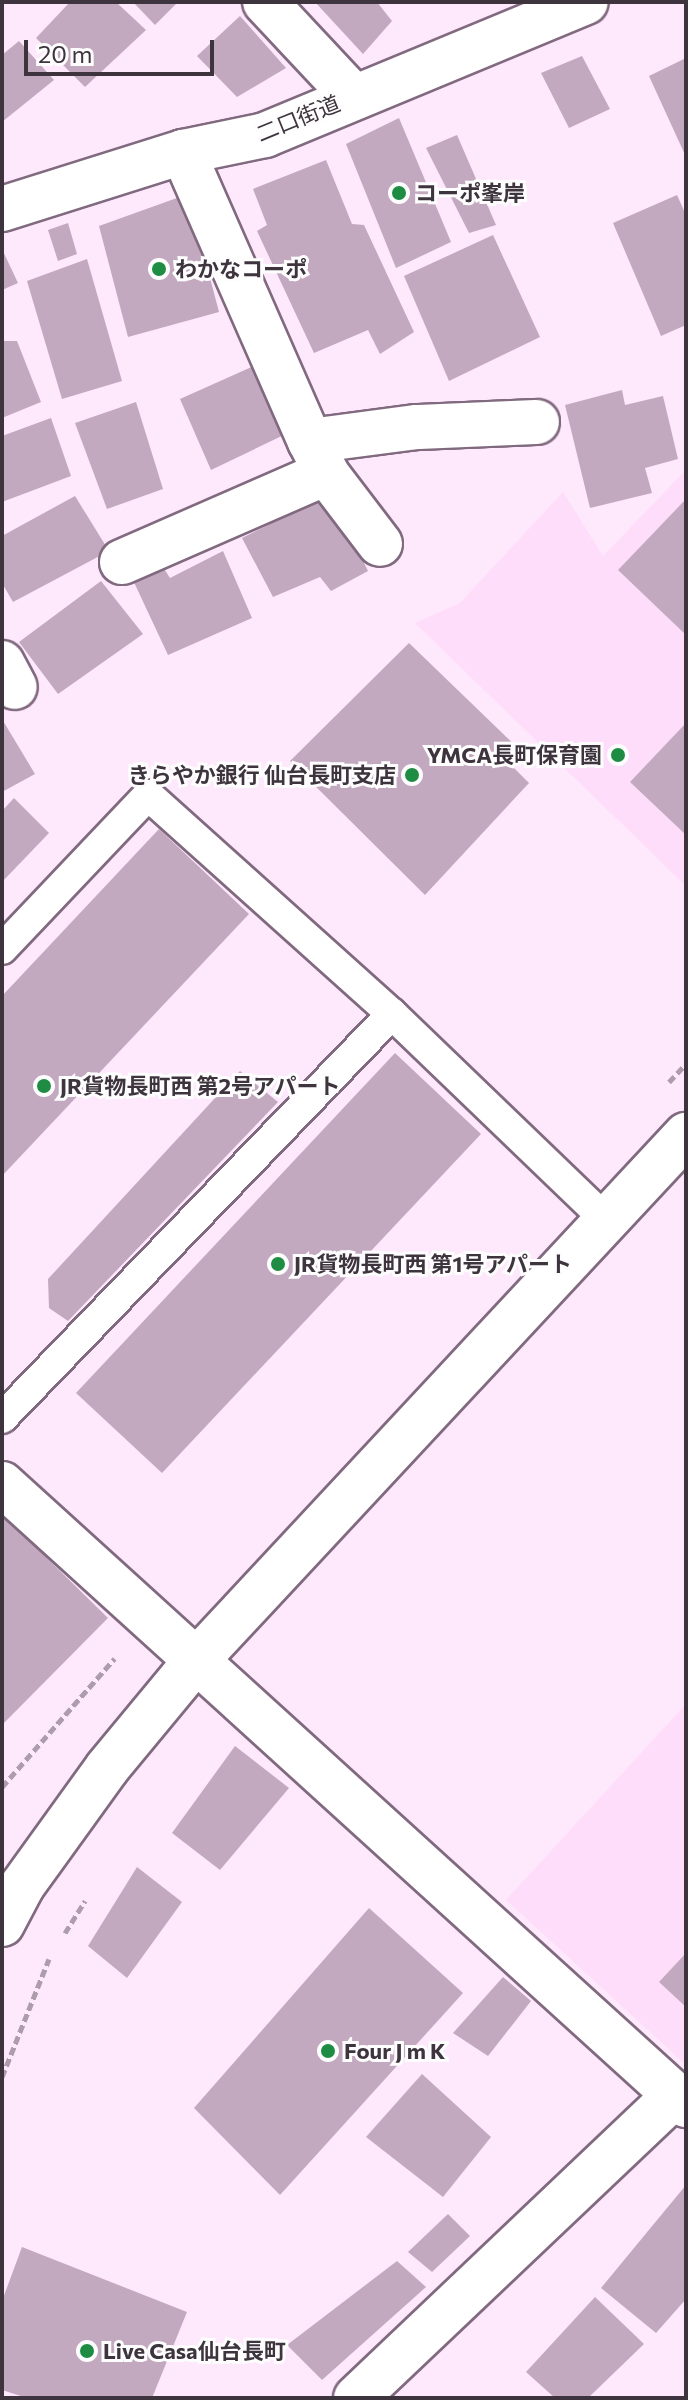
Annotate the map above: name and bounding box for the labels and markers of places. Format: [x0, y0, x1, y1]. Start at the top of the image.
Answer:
place label: コーポ峯岸 [415, 180, 525, 206]
marker: コーポ峯岸 [390, 184, 408, 202]
place label: わかなコーポ [175, 256, 307, 282]
marker: わかなコーポ [150, 260, 168, 278]
place label: YMCA長町保育園 [427, 742, 602, 768]
marker: YMCA長町保育園 [609, 746, 627, 764]
place label: きらやか銀行 仙台長町支店 [128, 762, 396, 788]
marker: きらやか銀行 仙台長町支店 [403, 766, 421, 784]
place label: JR貨物長町西 第2号アパート [60, 1073, 341, 1099]
marker: JR貨物長町西 第2号アパート [35, 1077, 53, 1095]
place label: JR貨物長町西 第1号アパート [294, 1251, 572, 1277]
marker: JR貨物長町西 第1号アパート [269, 1255, 287, 1273]
place label: Four J m K [344, 2038, 445, 2064]
marker: Four J m K [319, 2042, 337, 2060]
place label: Live Casa仙台長町 [103, 2338, 286, 2364]
marker: Live Casa仙台長町 [78, 2342, 96, 2360]

